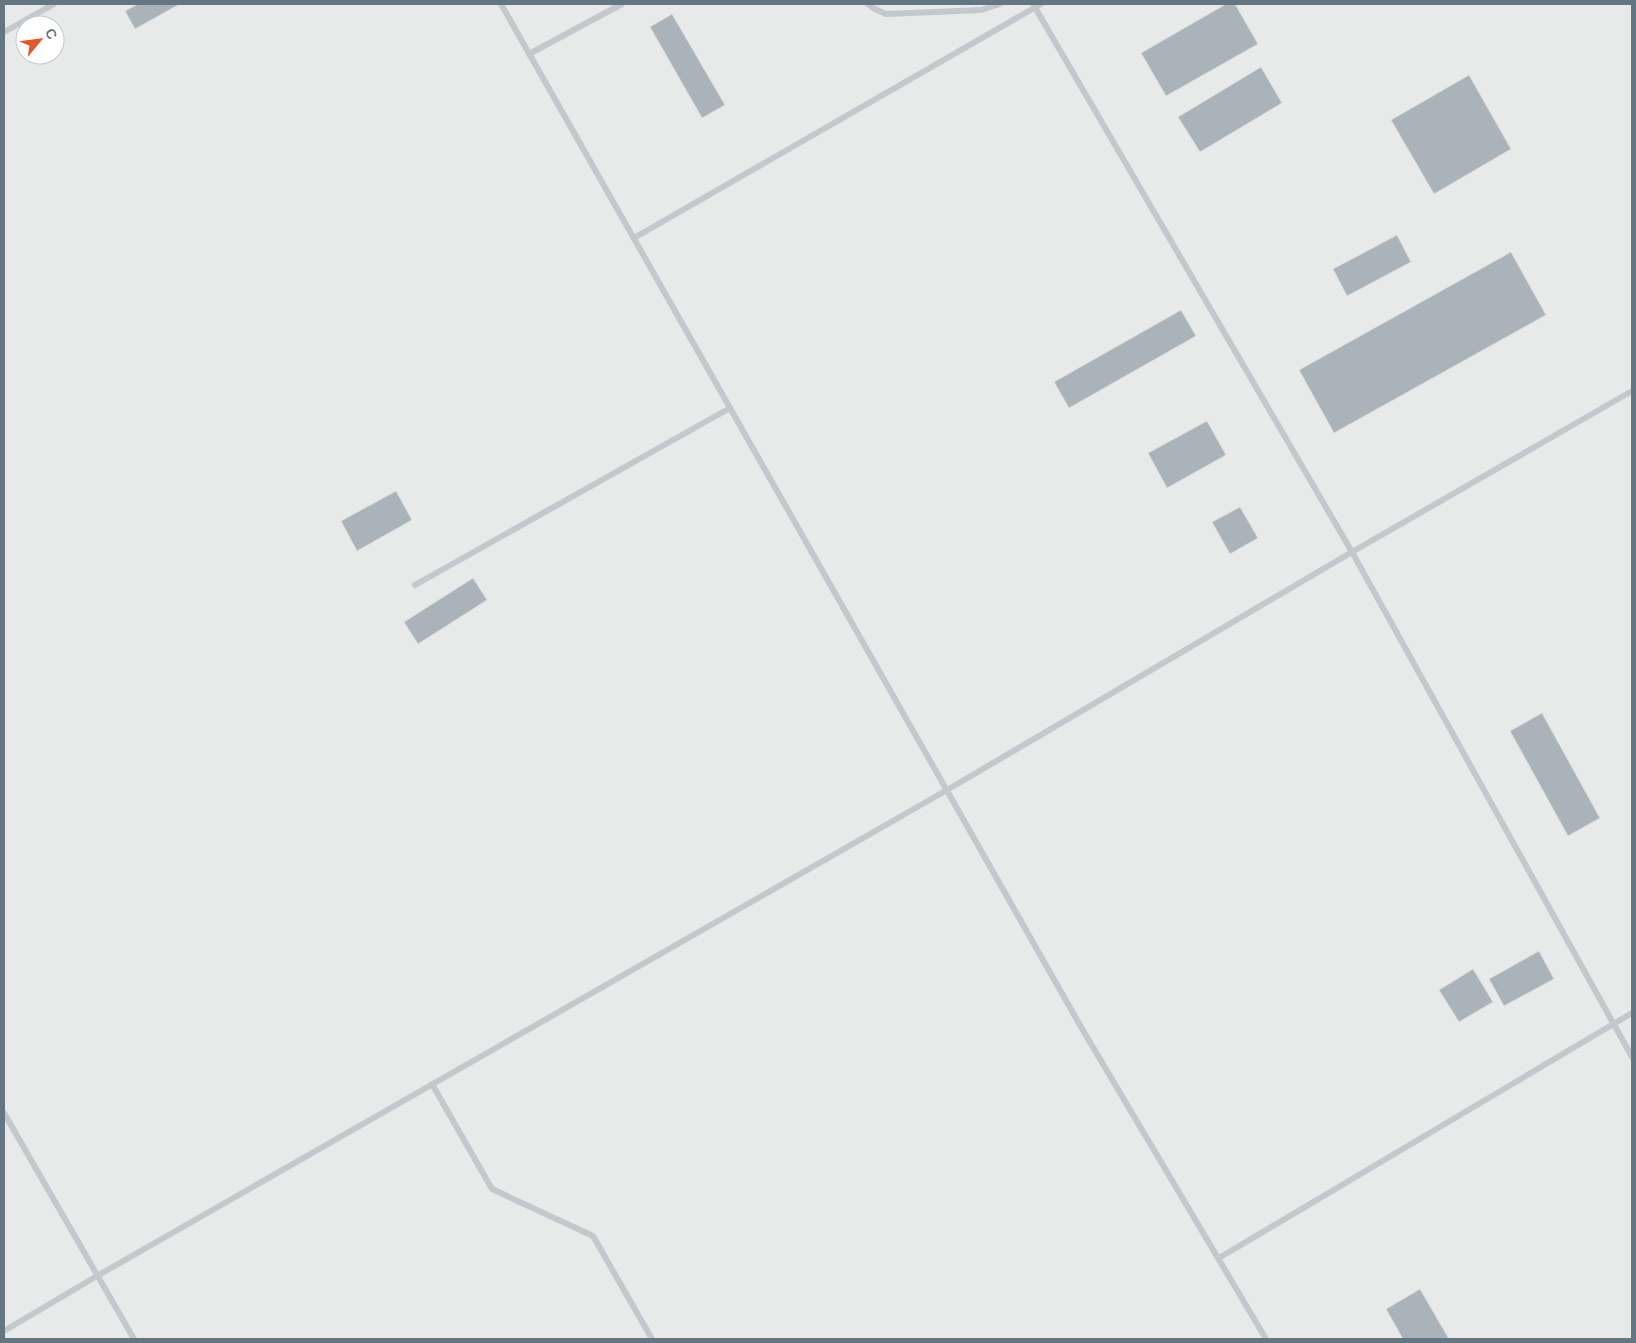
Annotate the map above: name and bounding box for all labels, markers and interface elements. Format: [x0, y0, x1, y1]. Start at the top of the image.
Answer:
north arrow [15, 15, 65, 65]
text: С [42, 25, 61, 42]

